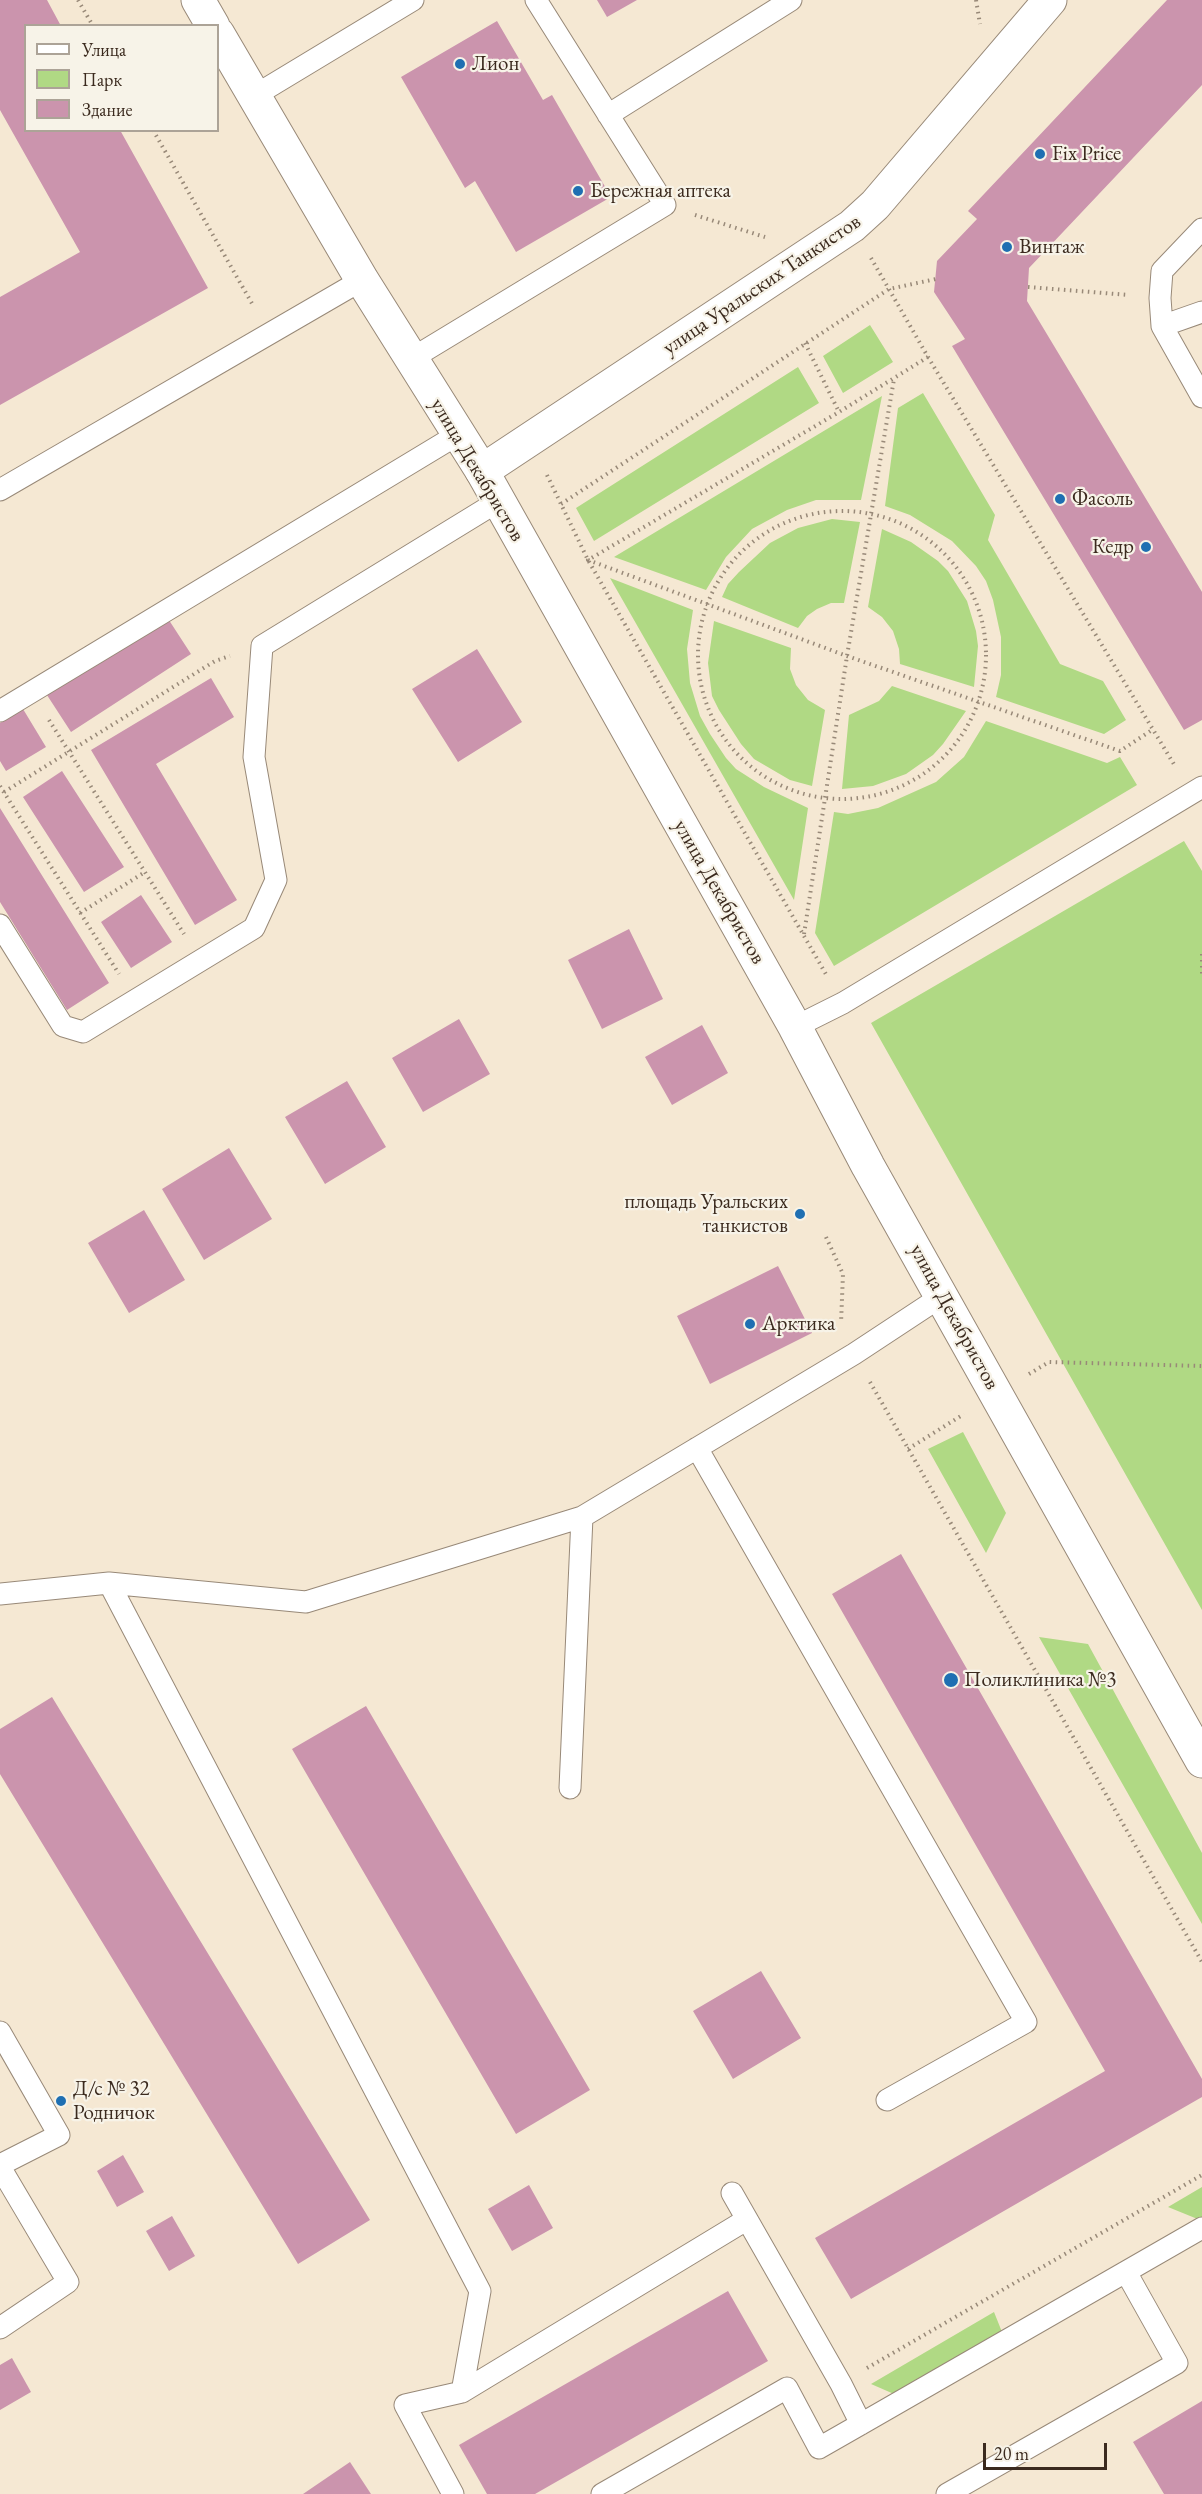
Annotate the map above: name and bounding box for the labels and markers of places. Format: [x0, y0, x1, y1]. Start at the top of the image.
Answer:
place label: Лион [472, 51, 519, 77]
marker: Лион [453, 57, 467, 71]
place label: Fix Price [1052, 141, 1121, 167]
marker: Fix Price [1033, 147, 1047, 161]
place label: Бережная аптека [590, 178, 731, 204]
marker: Бережная аптека [571, 184, 585, 198]
place label: Винтаж [1019, 234, 1085, 260]
marker: Винтаж [1000, 240, 1014, 254]
place label: Фасоль [1072, 486, 1133, 512]
marker: Фасоль [1053, 492, 1067, 506]
place label: Кедр [1092, 534, 1134, 560]
marker: Кедр [1139, 540, 1153, 554]
place label: площадь Уральских танкистов [624, 1189, 788, 1239]
marker: площадь Уральских танкистов [793, 1207, 807, 1221]
place label: Арктика [762, 1311, 835, 1337]
marker: Арктика [743, 1317, 757, 1331]
place label: Поликлиника №3 [964, 1667, 1116, 1693]
marker: Поликлиника №3 [942, 1671, 960, 1689]
place label: Д/с № 32 Родничок [73, 2076, 155, 2126]
marker: Д/с № 32 Родничок [54, 2094, 68, 2108]

